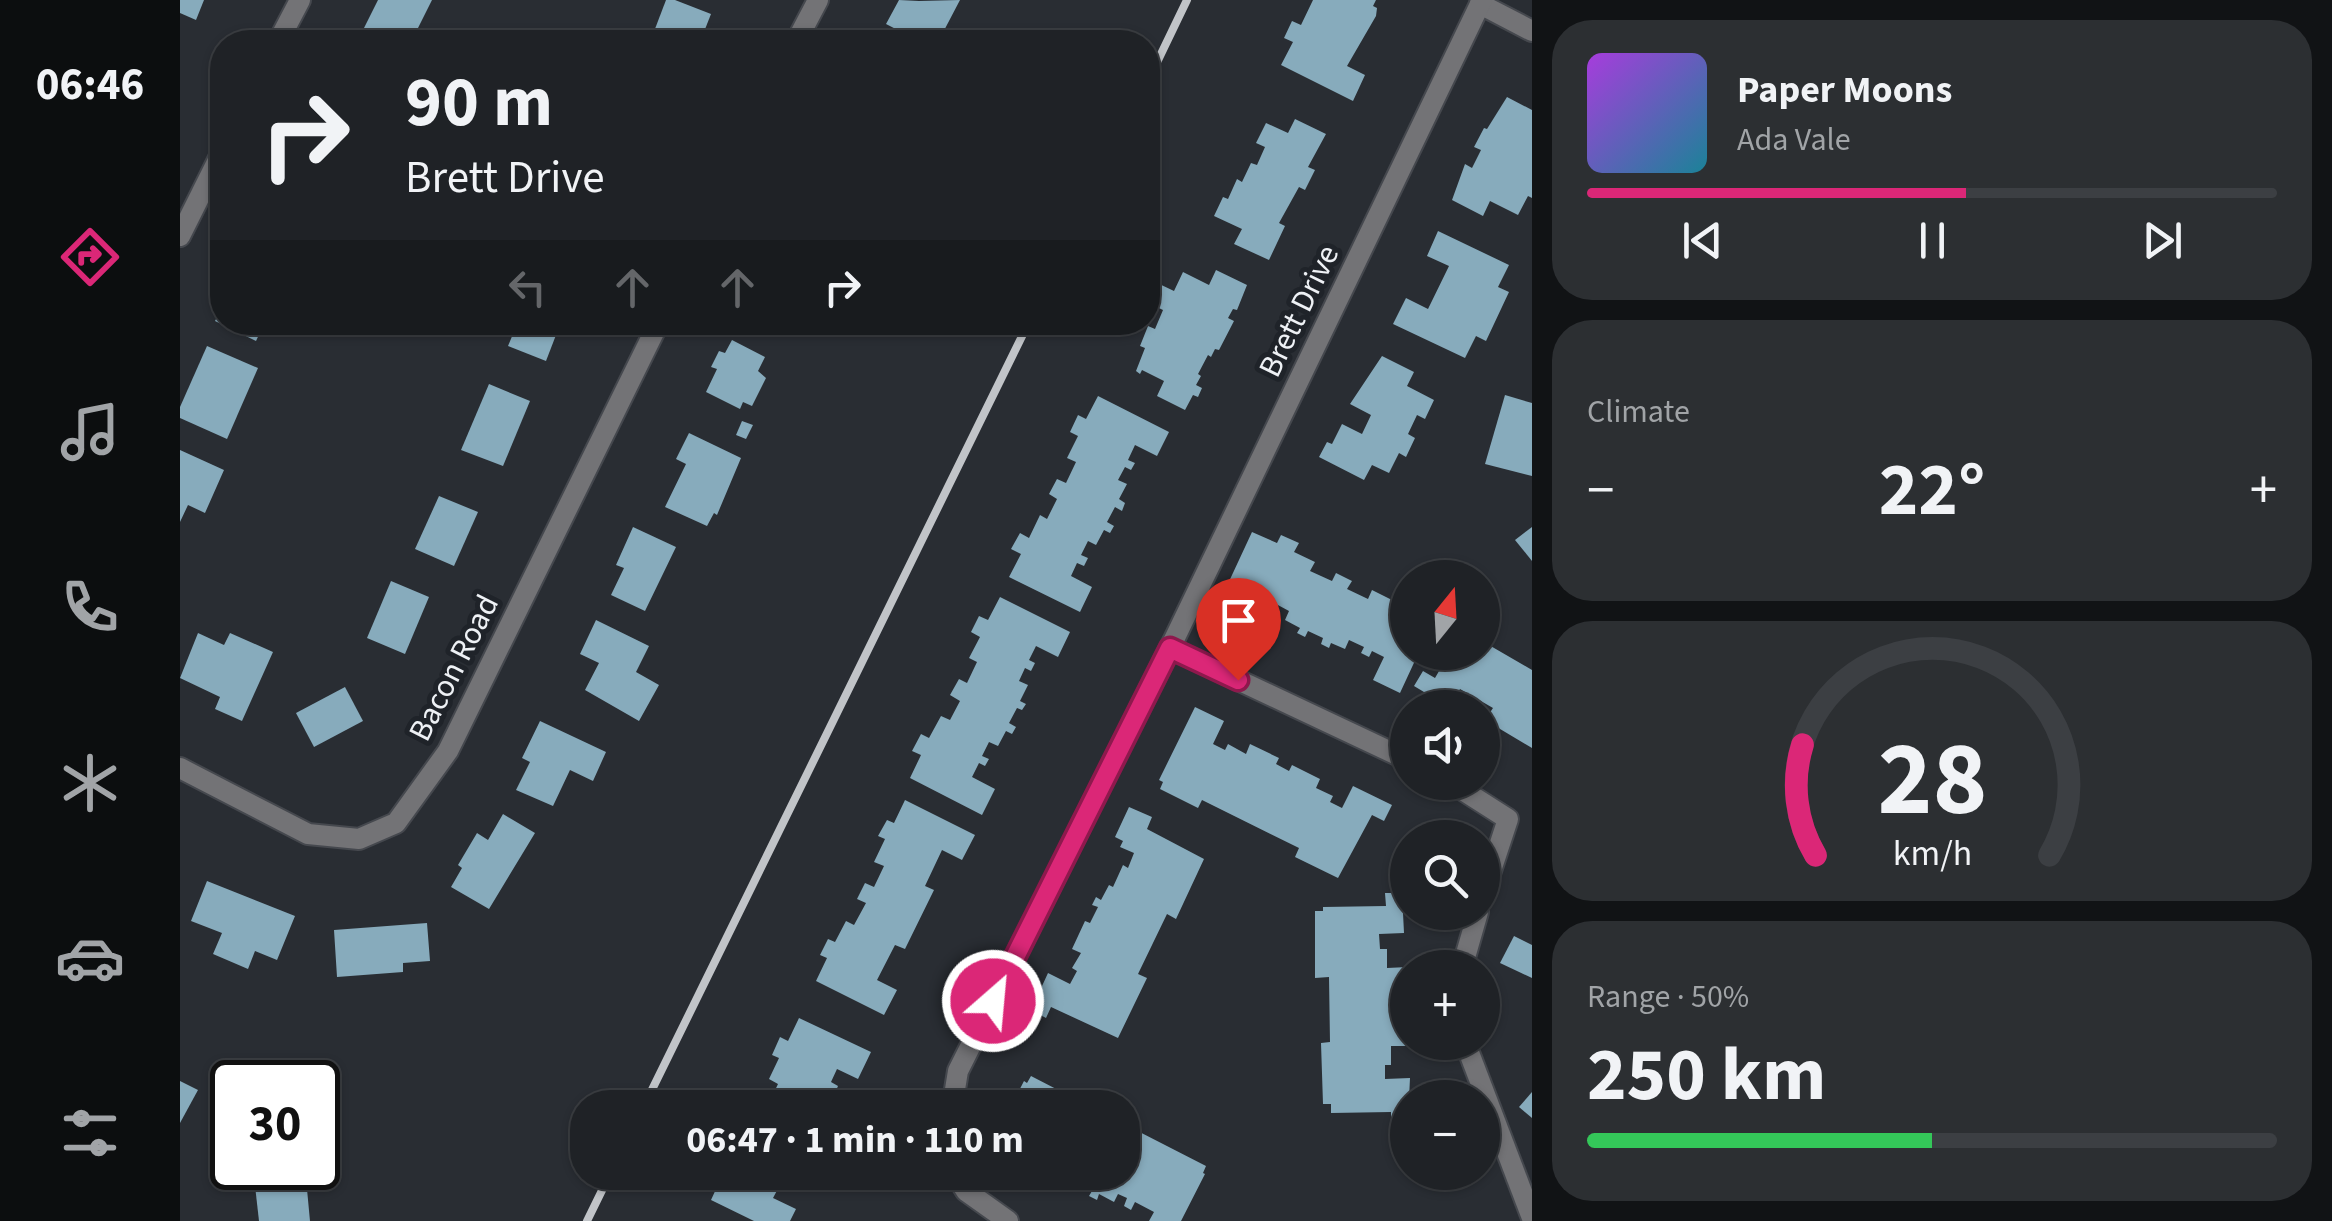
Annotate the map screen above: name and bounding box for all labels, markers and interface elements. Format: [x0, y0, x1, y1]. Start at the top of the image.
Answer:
text: 06:46 [36, 53, 144, 117]
text: 90 m [405, 53, 553, 153]
text: Paper Moons [1737, 63, 1952, 117]
icon: right [240, 70, 370, 200]
text: Ada Vale [1737, 117, 1851, 163]
text: Brett Drive [405, 146, 605, 210]
icon: previous [1675, 213, 1730, 268]
icon: pause [1905, 213, 1960, 268]
icon: next [2135, 213, 2190, 268]
icon: directions [55, 222, 125, 292]
street label: Brett Drive [1247, 237, 1351, 385]
icon: left [500, 260, 555, 315]
icon: ahead [605, 260, 660, 315]
icon: ahead [710, 260, 765, 315]
icon: right [815, 260, 870, 315]
text: Climate [1587, 389, 1690, 435]
icon: music [55, 397, 125, 467]
text: 22° [1879, 437, 1985, 544]
text: − [1587, 452, 1614, 530]
text: + [2250, 452, 2277, 530]
north arrow [1390, 560, 1500, 670]
map controls [1390, 560, 1500, 1190]
icon: phone [55, 572, 125, 642]
pin [1196, 578, 1281, 681]
street label: Bacon Road [397, 587, 511, 749]
icon: arrive [1211, 593, 1266, 648]
button: sound [1390, 690, 1500, 800]
text: 28 [1877, 707, 1987, 855]
icon: climate [55, 748, 125, 818]
button: search [1390, 820, 1500, 930]
text: km/h [1892, 828, 1972, 879]
icon: car [55, 923, 125, 993]
position arrow [941, 949, 1045, 1053]
button: + [1390, 950, 1500, 1060]
text: Range · 50% [1587, 974, 1749, 1020]
text: 250 km [1587, 1022, 1826, 1129]
speed limit sign: 30 [210, 1060, 340, 1190]
button: − [1390, 1080, 1500, 1190]
icon: filters [55, 1098, 125, 1168]
text: 06:47 · 1 min · 110 m [686, 1113, 1024, 1167]

